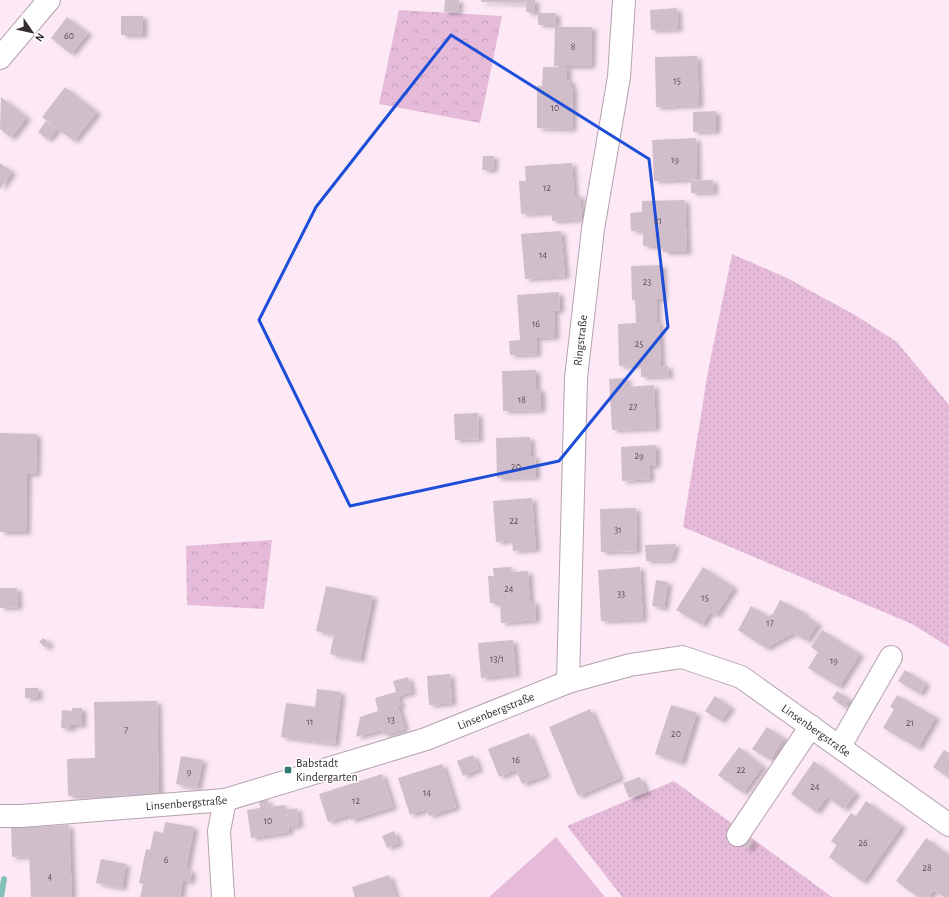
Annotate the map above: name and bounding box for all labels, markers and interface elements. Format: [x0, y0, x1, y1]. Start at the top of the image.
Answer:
north arrow [12, 12, 52, 52]
text: N [33, 31, 47, 44]
house number: 60 [64, 31, 74, 41]
house number: 8 [571, 42, 576, 52]
house number: 15 [673, 76, 681, 86]
house number: 10 [551, 103, 559, 113]
house number: 19 [671, 155, 679, 165]
house number: 12 [543, 183, 551, 193]
house number: 21 [654, 216, 662, 226]
house number: 14 [539, 250, 547, 260]
house number: 23 [643, 277, 651, 287]
street label: Ringstraße [571, 314, 589, 367]
house number: 16 [532, 319, 540, 329]
house number: 25 [635, 339, 643, 349]
house number: 18 [518, 395, 526, 405]
house number: 27 [629, 402, 637, 412]
house number: 29 [634, 451, 644, 461]
house number: 20 [511, 462, 521, 472]
house number: 22 [509, 516, 519, 526]
house number: 31 [614, 525, 622, 535]
house number: 24 [504, 584, 514, 594]
house number: 33 [617, 589, 625, 599]
house number: 15 [701, 593, 709, 603]
house number: 17 [766, 618, 774, 628]
house number: 13/1 [490, 654, 504, 664]
house number: 19 [830, 656, 838, 666]
street label: Linsenbergstraße [456, 690, 536, 732]
street label: Linsenbergstraße [779, 702, 853, 759]
house number: 13 [387, 715, 395, 725]
house number: 11 [307, 717, 313, 727]
house number: 21 [906, 718, 914, 728]
house number: 7 [124, 725, 128, 735]
house number: 20 [671, 729, 681, 739]
house number: 16 [512, 755, 520, 765]
place label: Babstadt Kindergarten [296, 757, 358, 783]
marker: Babstadt Kindergarten [283, 765, 293, 775]
house number: 22 [736, 765, 746, 775]
house number: 9 [187, 767, 192, 777]
house number: 24 [810, 782, 820, 792]
house number: 14 [423, 788, 431, 798]
street label: Linsenbergstraße [145, 794, 228, 812]
house number: 12 [352, 796, 360, 806]
house number: 10 [264, 816, 272, 826]
house number: 26 [858, 838, 868, 848]
house number: 6 [164, 855, 169, 865]
house number: 28 [922, 863, 932, 873]
house number: 4 [48, 872, 53, 882]

